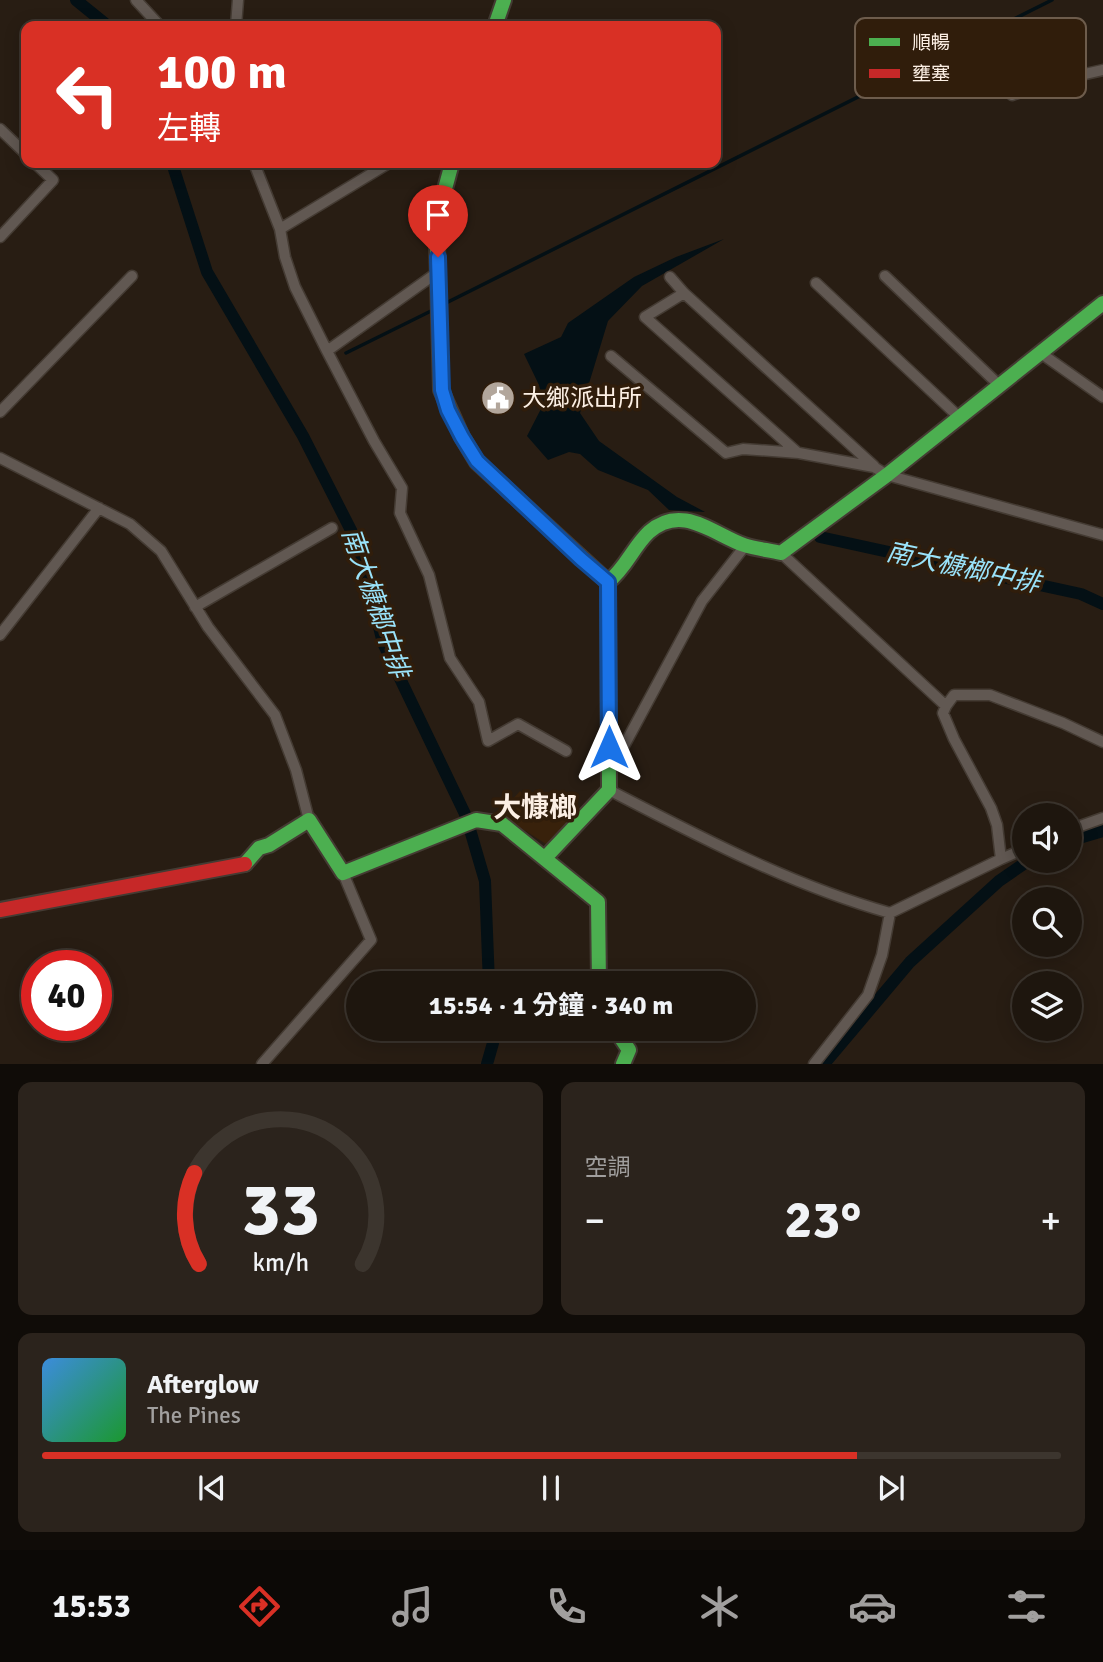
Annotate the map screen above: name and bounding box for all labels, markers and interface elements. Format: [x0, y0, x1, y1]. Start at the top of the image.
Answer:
legend [855, 18, 1086, 98]
text: 順暢 [912, 31, 950, 55]
text: 100 m [157, 42, 287, 102]
icon: left [42, 49, 133, 140]
text: 壅塞 [912, 62, 950, 86]
text: 左轉 [157, 109, 221, 148]
pin [408, 185, 468, 257]
icon: arrive [419, 196, 457, 234]
public building icon: 大鄉派出所 [479, 379, 517, 417]
place label: 大鄉派出所 [522, 383, 642, 413]
water label: 南大槺榔中排 [334, 524, 416, 685]
water label: 南大槺榔中排 [883, 536, 1046, 600]
position arrow [572, 710, 646, 784]
district label: 大慷榔 [493, 791, 577, 825]
map controls [1012, 803, 1082, 1041]
button: sound [1012, 803, 1082, 873]
button: search [1012, 887, 1082, 957]
speed limit sign: 40 [21, 950, 112, 1041]
button: layers [1012, 971, 1082, 1041]
text: 15:54 · 1 分鐘 · 340 m [429, 990, 673, 1022]
text: 空調 [585, 1153, 631, 1182]
text: 33 [241, 1167, 320, 1256]
text: 23° [784, 1188, 861, 1252]
text: − [585, 1197, 605, 1244]
text: + [1040, 1197, 1061, 1244]
text: km/h [252, 1247, 309, 1278]
text: Afterglow [147, 1369, 259, 1401]
text: The Pines [147, 1401, 241, 1430]
icon: previous [193, 1469, 231, 1507]
icon: pause [532, 1469, 570, 1507]
icon: next [872, 1469, 910, 1507]
icon: directions [235, 1582, 284, 1631]
icon: music [388, 1582, 437, 1631]
icon: phone [542, 1582, 591, 1631]
icon: climate [695, 1582, 744, 1631]
icon: car [848, 1582, 897, 1631]
icon: filters [1002, 1582, 1051, 1631]
text: 15:53 [52, 1587, 131, 1626]

